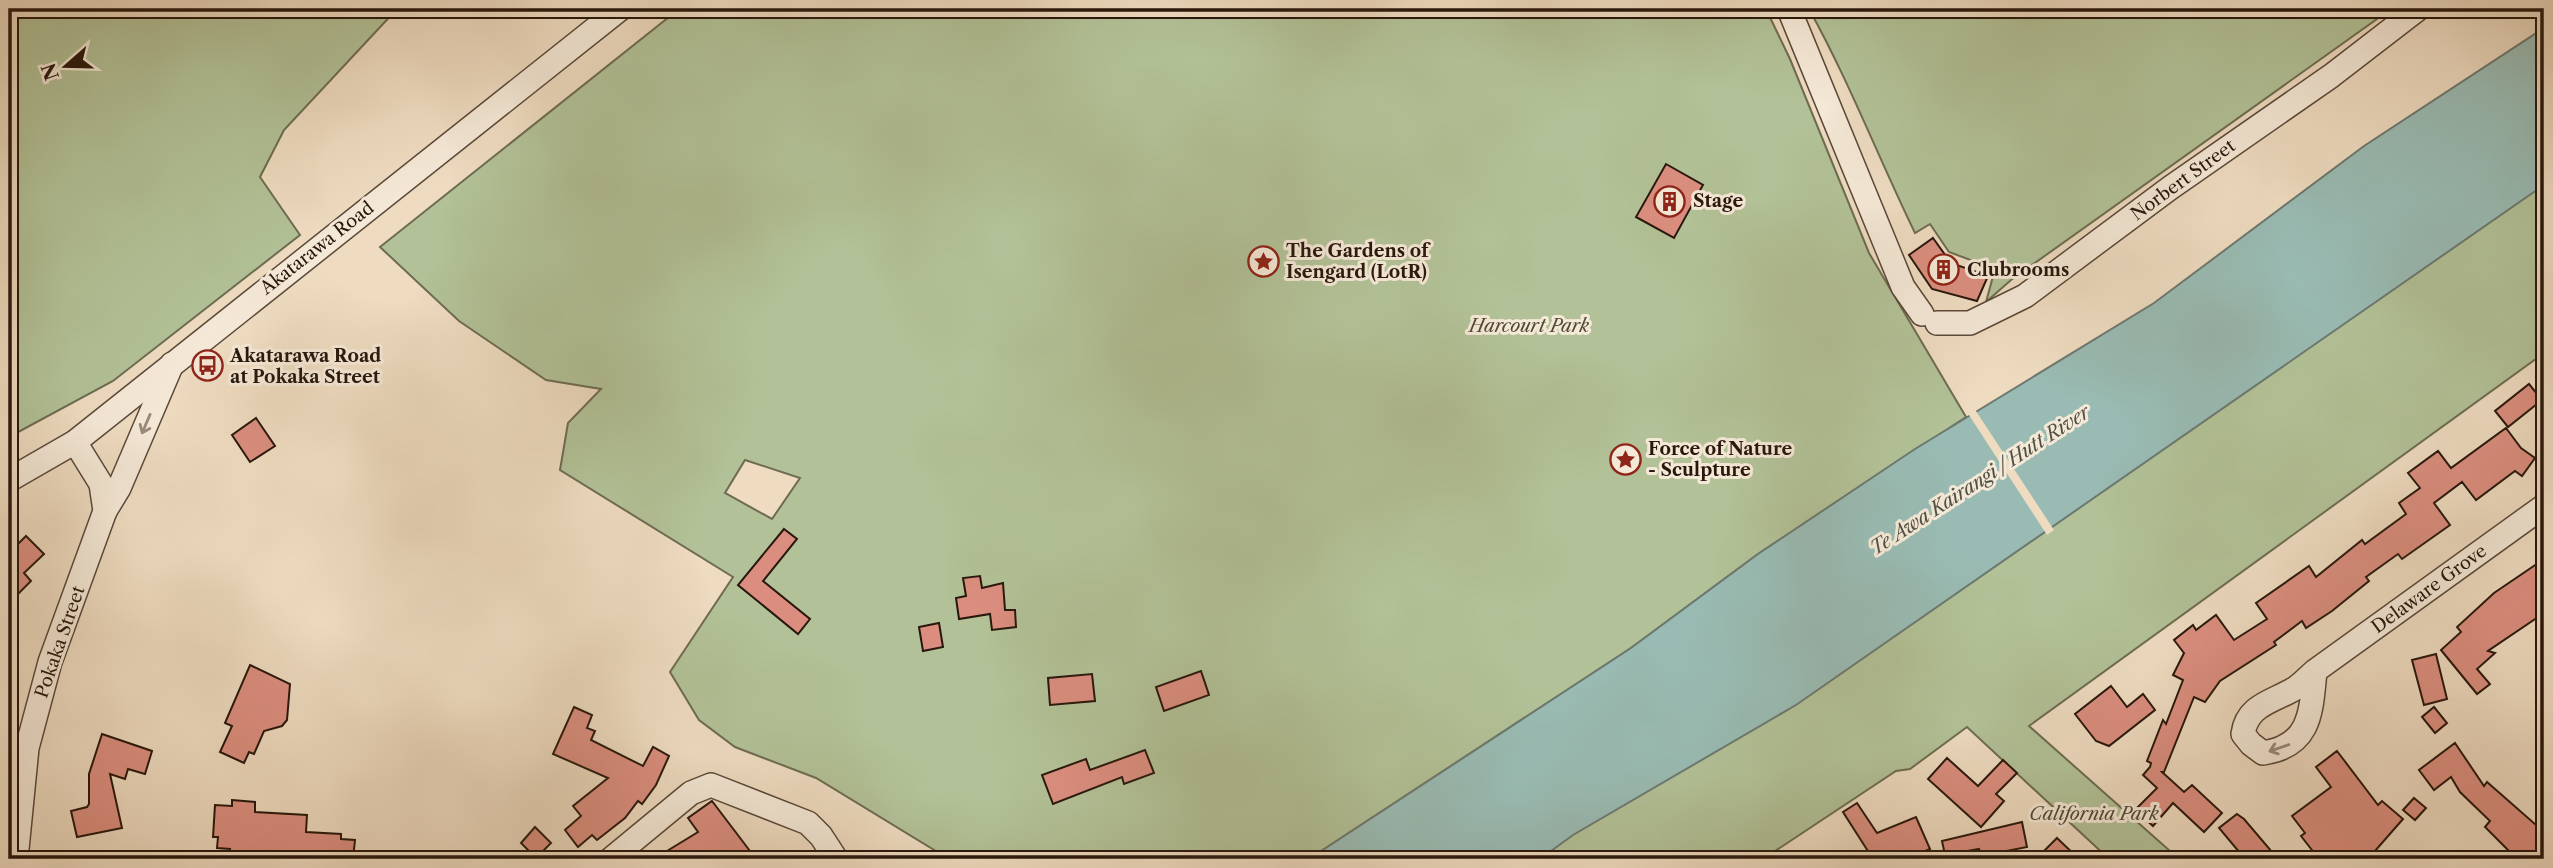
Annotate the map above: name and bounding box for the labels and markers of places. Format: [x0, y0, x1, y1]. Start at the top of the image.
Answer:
building icon: Stage [1653, 184, 1687, 218]
place label: Stage [1693, 190, 1743, 212]
place label: The Gardens of Isengard (LotR) [1286, 240, 1431, 283]
place icon: The Gardens of Isengard (LotR) [1246, 244, 1280, 278]
building icon: Clubrooms [1927, 253, 1961, 287]
place label: Clubrooms [1967, 259, 2069, 281]
place label: Akatarawa Road at Pokaka Street [229, 345, 381, 388]
bus stop icon: Akatarawa Road at Pokaka Street [190, 349, 224, 383]
place label: Force of Nature - Sculpture [1648, 438, 1792, 481]
place icon: Force of Nature - Sculpture [1608, 442, 1642, 476]

